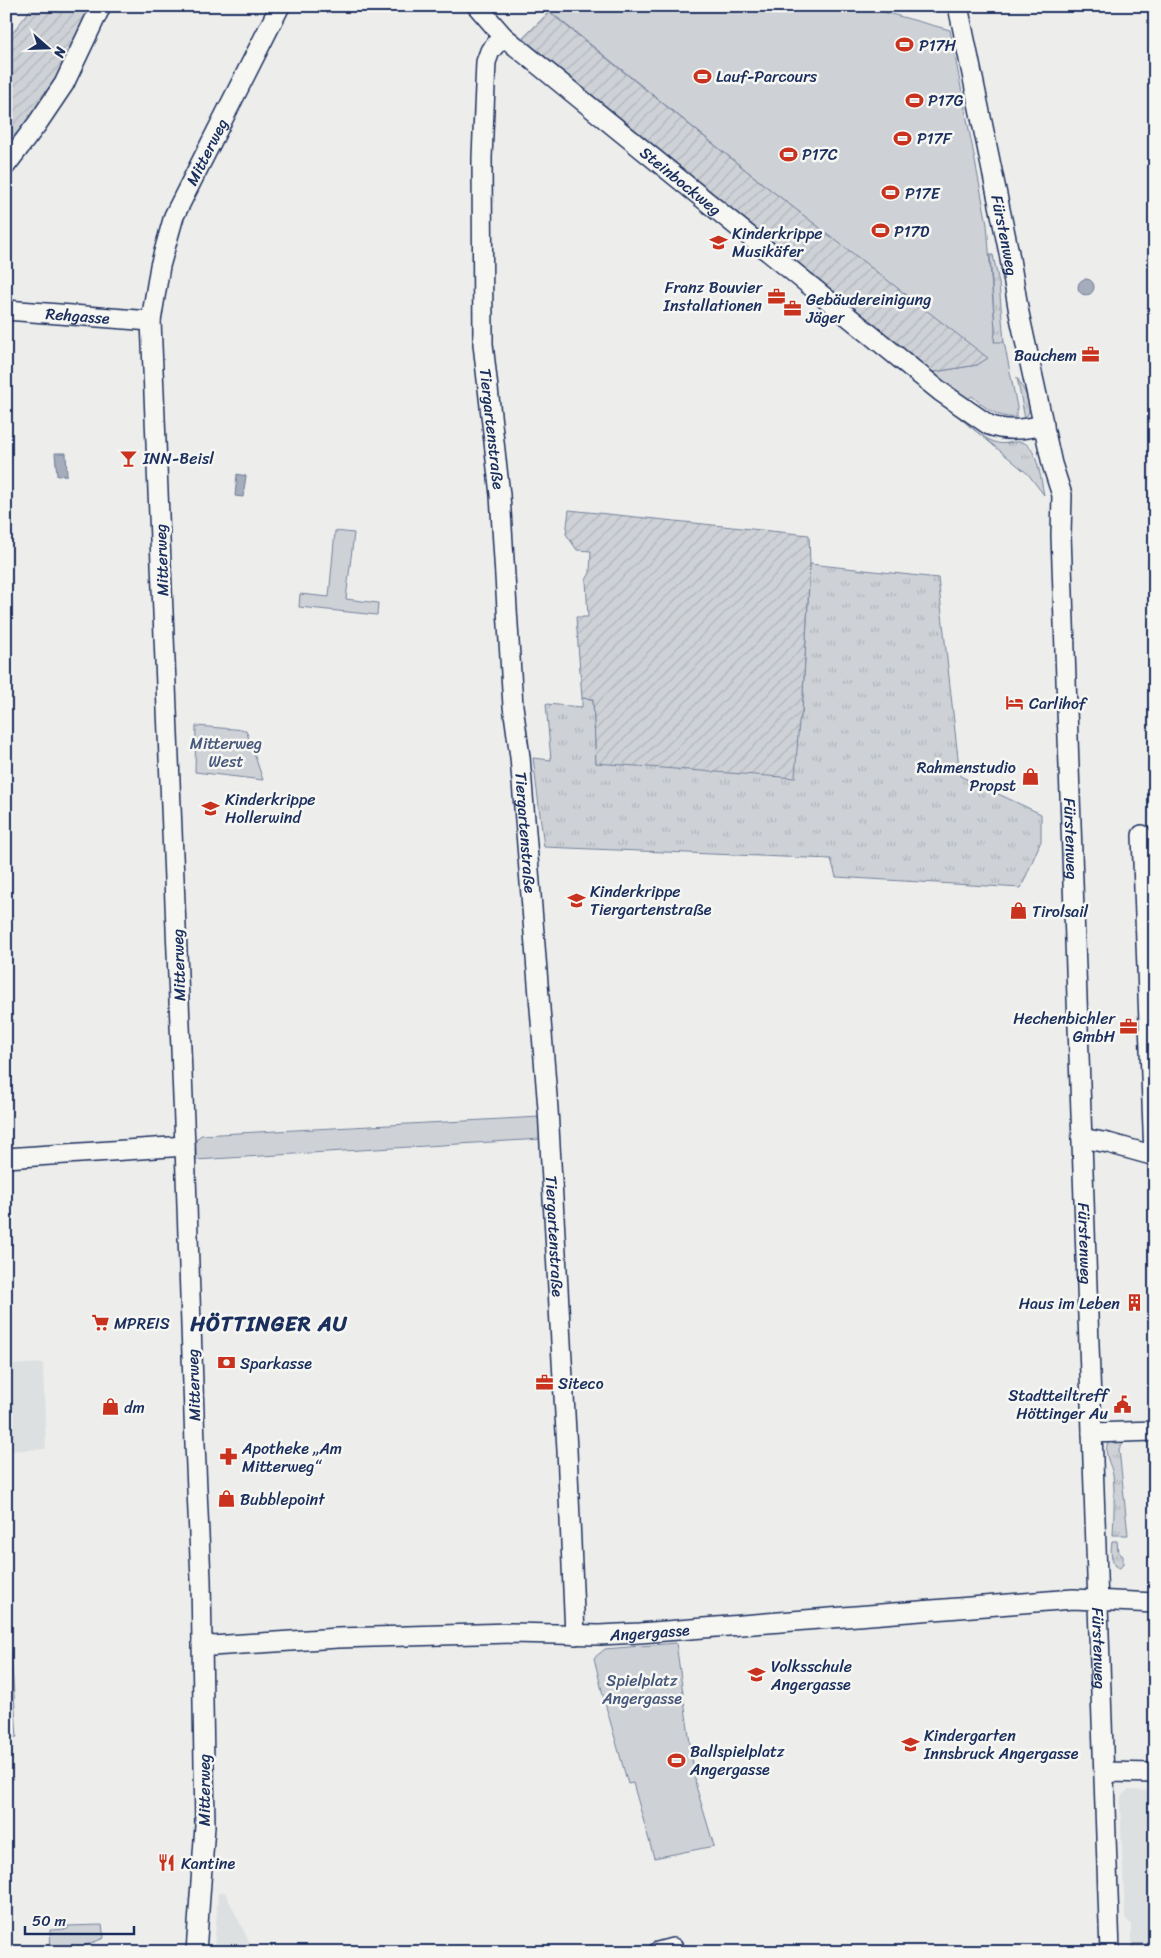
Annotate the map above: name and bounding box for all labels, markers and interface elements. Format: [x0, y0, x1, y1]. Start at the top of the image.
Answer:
north arrow [22, 22, 72, 72]
place label: P17H [919, 31, 957, 60]
sports icon: P17H [895, 35, 915, 55]
text: N [46, 43, 73, 61]
place label: Lauf-Parcours [716, 62, 818, 91]
sports icon: Lauf-Parcours [692, 66, 712, 86]
place label: P17G [928, 86, 964, 115]
sports icon: P17G [904, 90, 924, 110]
street label: Mitterweg [178, 113, 236, 191]
place label: P17F [917, 124, 953, 153]
sports icon: P17F [893, 128, 913, 148]
street label: Steinbockweg [633, 139, 728, 223]
place label: P17C [802, 140, 838, 169]
sports icon: P17C [778, 144, 798, 164]
place label: P17E [905, 179, 941, 208]
sports icon: P17E [881, 183, 901, 203]
street label: Fürstenweg [982, 192, 1027, 278]
place label: P17D [894, 217, 930, 246]
place label: Kinderkrippe Musikäfer [732, 219, 823, 266]
sports icon: P17D [870, 221, 890, 241]
school or university icon: Kinderkrippe Musikäfer [708, 232, 728, 252]
place label: Franz Bouvier Installationen [663, 273, 763, 320]
place label: Gebäudereinigung Jäger [805, 285, 931, 332]
office icon: Franz Bouvier Installationen [766, 286, 786, 306]
office icon: Gebäudereinigung Jäger [782, 298, 802, 318]
street label: Rehgasse [45, 299, 111, 333]
place label: Bauchem [1014, 341, 1077, 370]
office icon: Bauchem [1081, 345, 1101, 365]
street label: Tiergartenstraße [471, 367, 513, 491]
place label: INN-Beisl [142, 444, 214, 473]
bar icon: INN-Beisl [119, 448, 139, 468]
street label: Mitterweg [146, 523, 177, 597]
place label: Carlihof [1029, 689, 1088, 718]
hotel icon: Carlihof [1005, 693, 1025, 713]
park label: Mitterweg West [190, 729, 262, 776]
place label: Rahmenstudio Propst [917, 753, 1016, 800]
shop icon: Rahmenstudio Propst [1020, 766, 1040, 786]
street label: Tiergartenstraße [506, 771, 545, 894]
place label: Kinderkrippe Hollerwind [225, 785, 316, 832]
street label: Fürstenweg [1055, 797, 1087, 880]
school or university icon: Kinderkrippe Hollerwind [201, 798, 221, 818]
place label: Kinderkrippe Tiergartenstraße [590, 877, 712, 924]
school or university icon: Kinderkrippe Tiergartenstraße [566, 890, 586, 910]
place label: Tirolsail [1032, 897, 1089, 926]
shop icon: Tirolsail [1008, 901, 1028, 921]
street label: Mitterweg [163, 928, 194, 1002]
place label: Hechenbichler GmbH [1013, 1004, 1116, 1051]
office icon: Hechenbichler GmbH [1119, 1017, 1139, 1037]
street label: Tiergartenstraße [537, 1175, 572, 1298]
street label: Fürstenweg [1069, 1202, 1101, 1285]
place label: Haus im Leben [1019, 1289, 1120, 1318]
building icon: Haus im Leben [1124, 1293, 1144, 1313]
district label: HÖTTINGER AU [189, 1305, 348, 1343]
place label: MPREIS [114, 1309, 170, 1338]
supermarket icon: MPREIS [90, 1313, 110, 1333]
street label: Mitterweg [178, 1348, 209, 1422]
place label: Sparkasse [240, 1349, 312, 1378]
bank icon: Sparkasse [216, 1353, 236, 1373]
place label: Siteco [558, 1369, 604, 1398]
office icon: Siteco [534, 1373, 554, 1393]
place label: Stadtteiltreff Höttinger Au [1008, 1381, 1111, 1428]
place label: dm [124, 1393, 145, 1422]
public building icon: Stadtteiltreff Höttinger Au [1112, 1394, 1132, 1414]
shop icon: dm [100, 1397, 120, 1417]
place label: Apotheke „Am Mitterweg“ [241, 1434, 342, 1481]
pharmacy icon: Apotheke „Am Mitterweg“ [218, 1447, 238, 1467]
place label: Bubblepoint [240, 1485, 325, 1514]
shop icon: Bubblepoint [216, 1489, 236, 1509]
street label: Fürstenweg [1083, 1607, 1115, 1690]
street label: Angergasse [608, 1615, 691, 1649]
place label: Volksschule Angergasse [770, 1652, 852, 1699]
school or university icon: Volksschule Angergasse [747, 1665, 767, 1685]
park label: Spielplatz Angergasse [601, 1666, 682, 1713]
place label: Kindergarten Innsbruck Angergasse [923, 1721, 1079, 1768]
school or university icon: Kindergarten Innsbruck Angergasse [900, 1734, 920, 1754]
place label: Ballspielplatz Angergasse [689, 1737, 785, 1784]
sports icon: Ballspielplatz Angergasse [666, 1750, 686, 1770]
street label: Mitterweg [190, 1754, 219, 1826]
place label: Kantine [181, 1849, 235, 1878]
restaurant icon: Kantine [157, 1853, 177, 1873]
scale bar [25, 1903, 134, 1935]
text: 50 m [32, 1908, 67, 1934]

